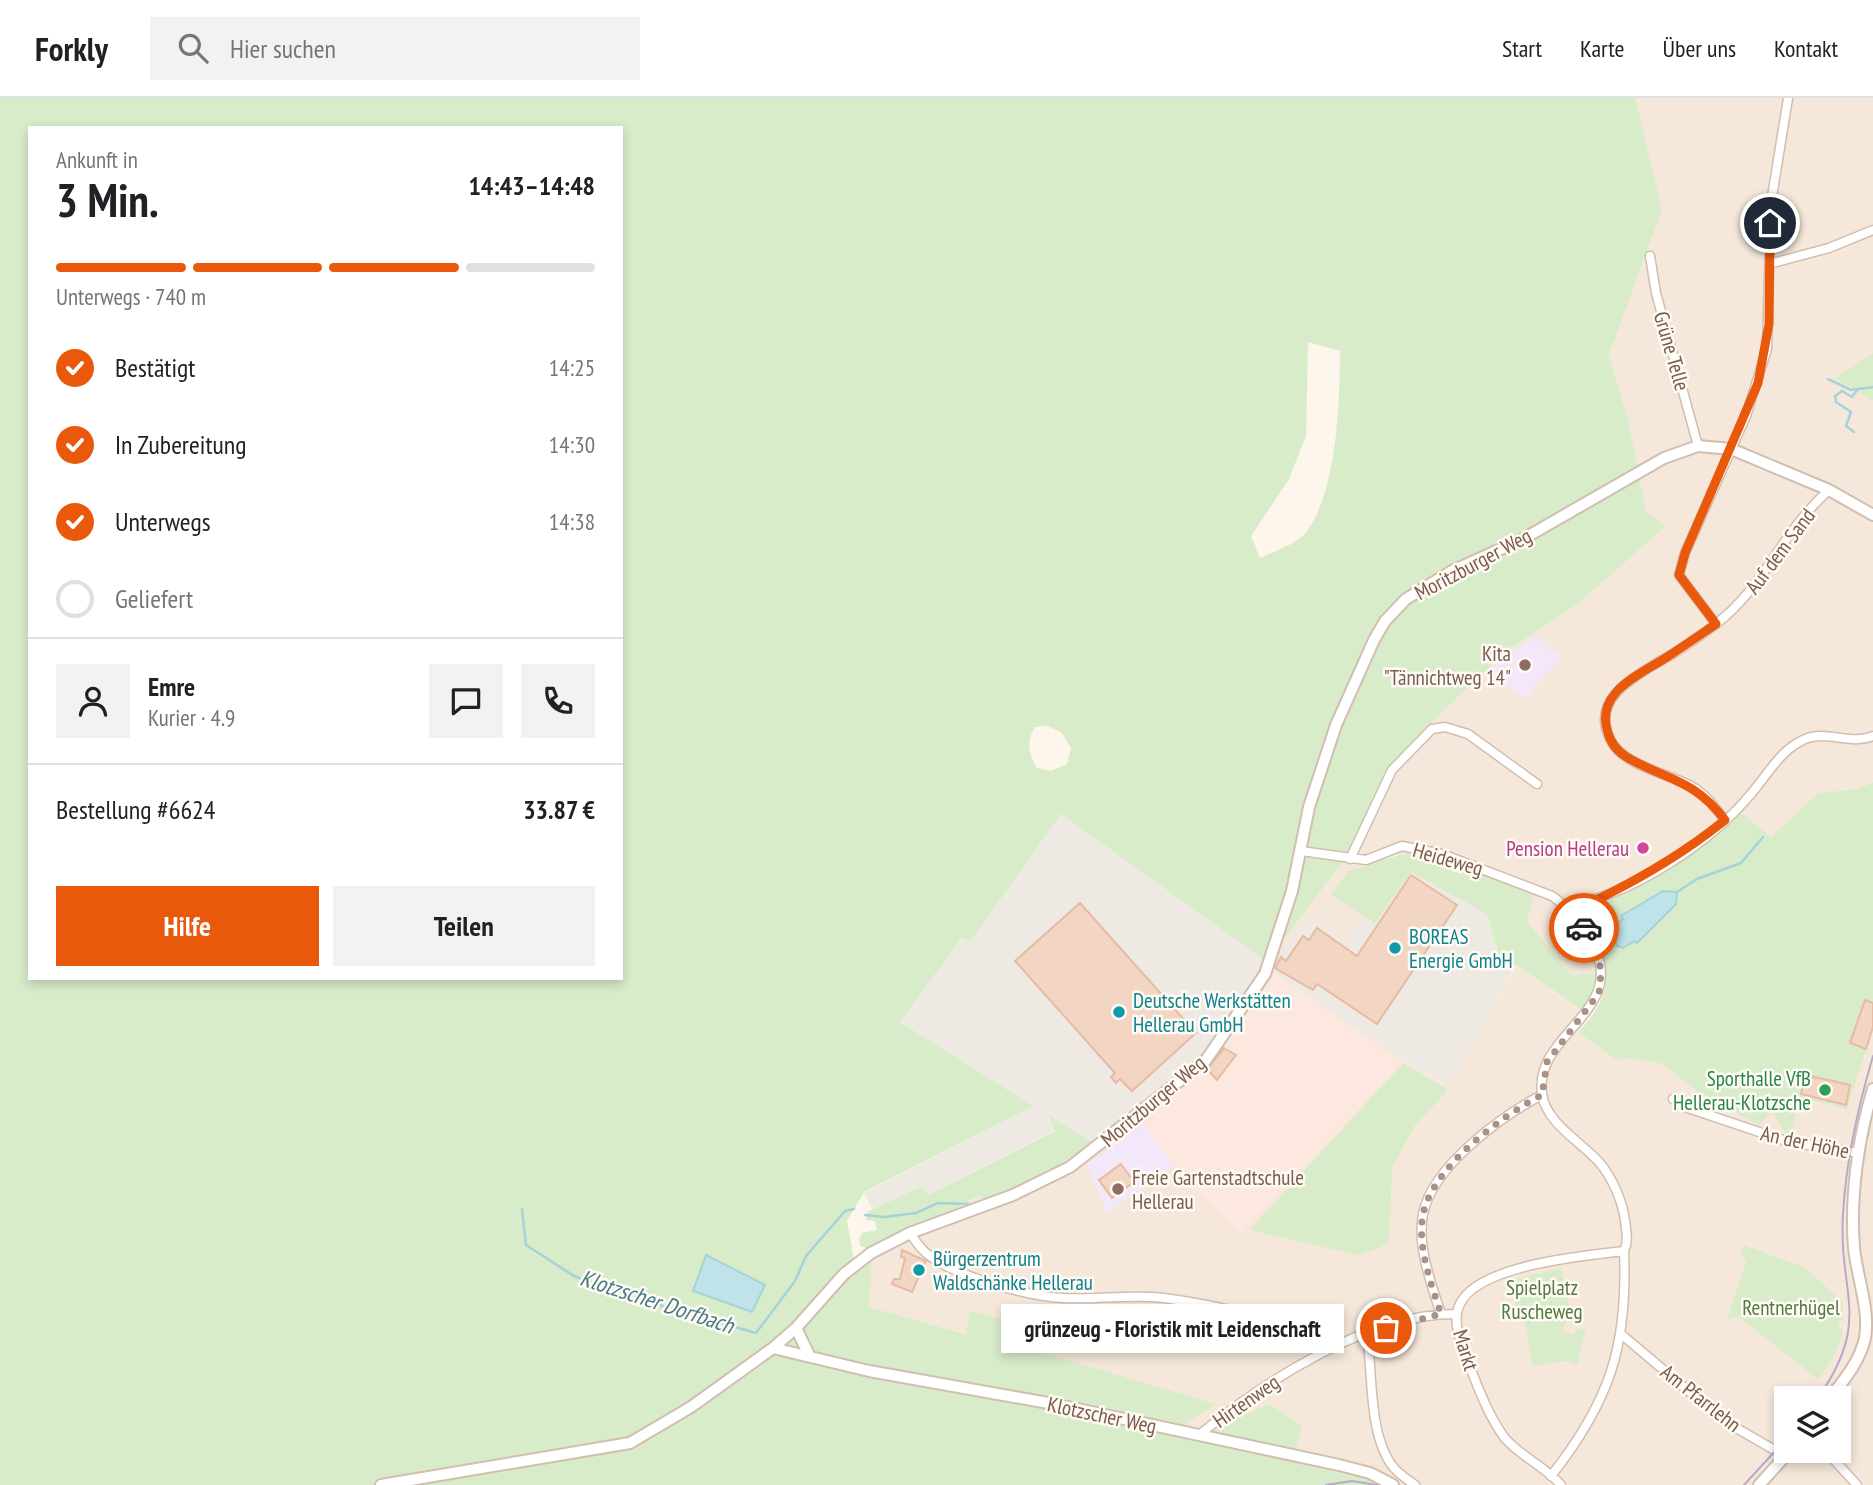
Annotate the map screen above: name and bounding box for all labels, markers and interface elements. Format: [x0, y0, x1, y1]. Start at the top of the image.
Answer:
search box [150, 17, 640, 80]
text: Forkly [35, 27, 108, 70]
icon: search [174, 29, 212, 67]
text: Hier suchen [230, 32, 336, 65]
text: Start [1502, 33, 1542, 64]
text: Karte [1580, 33, 1625, 64]
text: Über uns [1663, 33, 1736, 64]
text: Kontakt [1774, 33, 1838, 64]
text: Ankunft in [56, 145, 138, 174]
text: 14:43–14:48 [468, 169, 595, 202]
text: 3 Min. [56, 170, 159, 230]
pin [1740, 193, 1800, 253]
icon: home [1751, 204, 1789, 242]
text: Unterwegs · 740 m [56, 282, 206, 311]
street label: Grüne Telle [1648, 308, 1696, 394]
icon: check [56, 349, 94, 387]
text: Bestätigt [115, 351, 196, 384]
text: 14:25 [549, 353, 595, 382]
icon: check [56, 426, 94, 464]
text: In Zubereitung [115, 428, 246, 461]
text: 14:30 [549, 430, 595, 459]
icon: check [56, 503, 94, 541]
street label: Auf dem Sand [1739, 503, 1821, 599]
text: Unterwegs [115, 505, 210, 538]
text: 14:38 [549, 507, 595, 536]
street label: Moritzburger Weg [1410, 522, 1536, 606]
text: Geliefert [115, 582, 193, 615]
place label: Kita "Tännichtweg 14" [1384, 640, 1511, 691]
marker: Kita "Tännichtweg 14" [1517, 657, 1533, 673]
button: person [56, 664, 130, 738]
button: chat [429, 664, 503, 738]
button: phone [521, 664, 595, 738]
text: Emre [148, 670, 195, 703]
text: Kurier · 4.9 [148, 703, 235, 732]
text: Bestellung #6624 [56, 793, 216, 826]
text: 33.87 € [523, 793, 595, 826]
place label: Pension Hellerau [1506, 835, 1629, 862]
street label: Heideweg [1410, 836, 1486, 882]
marker: Pension Hellerau [1635, 840, 1651, 856]
button: Hilfe [56, 886, 319, 966]
button: Teilen [333, 886, 595, 966]
courier [1549, 893, 1619, 963]
icon: car [1565, 909, 1603, 947]
place label: BOREAS Energie GmbH [1409, 923, 1513, 974]
marker: BOREAS Energie GmbH [1387, 940, 1403, 956]
place label: Deutsche Werkstätten Hellerau GmbH [1133, 987, 1291, 1038]
marker: Deutsche Werkstätten Hellerau GmbH [1111, 1004, 1127, 1020]
street label: Moritzburger Weg [1095, 1049, 1211, 1153]
place label: Sporthalle VfB Hellerau-Klotzsche [1673, 1065, 1811, 1116]
marker: Sporthalle VfB Hellerau-Klotzsche [1817, 1082, 1833, 1098]
street label: An der Höhe [1758, 1119, 1852, 1165]
place label: Freie Gartenstadtschule Hellerau [1132, 1164, 1304, 1215]
marker: Freie Gartenstadtschule Hellerau [1110, 1181, 1126, 1197]
place label: Bürgerzentrum Waldschänke Hellerau [933, 1245, 1093, 1296]
marker: Bürgerzentrum Waldschänke Hellerau [911, 1262, 927, 1278]
water label: Klotzscher Dorfbach [577, 1263, 739, 1340]
park label: Spielplatz Ruscheweg [1501, 1274, 1583, 1325]
park label: Rentnerhügel [1742, 1294, 1840, 1321]
pin [1356, 1298, 1416, 1358]
callout: grünzeug - Floristik mit Leidenschaft [1001, 1304, 1344, 1352]
icon: bag [1367, 1309, 1405, 1347]
text: grünzeug - Floristik mit Leidenschaft [1024, 1314, 1321, 1343]
street label: Markt [1447, 1326, 1485, 1374]
street label: Am Pfarrlehn [1655, 1358, 1747, 1438]
street label: Hirtenweg [1207, 1368, 1285, 1434]
map controls [1774, 1386, 1851, 1463]
button: layers [1774, 1386, 1851, 1463]
street label: Klotzscher Weg [1045, 1390, 1159, 1440]

